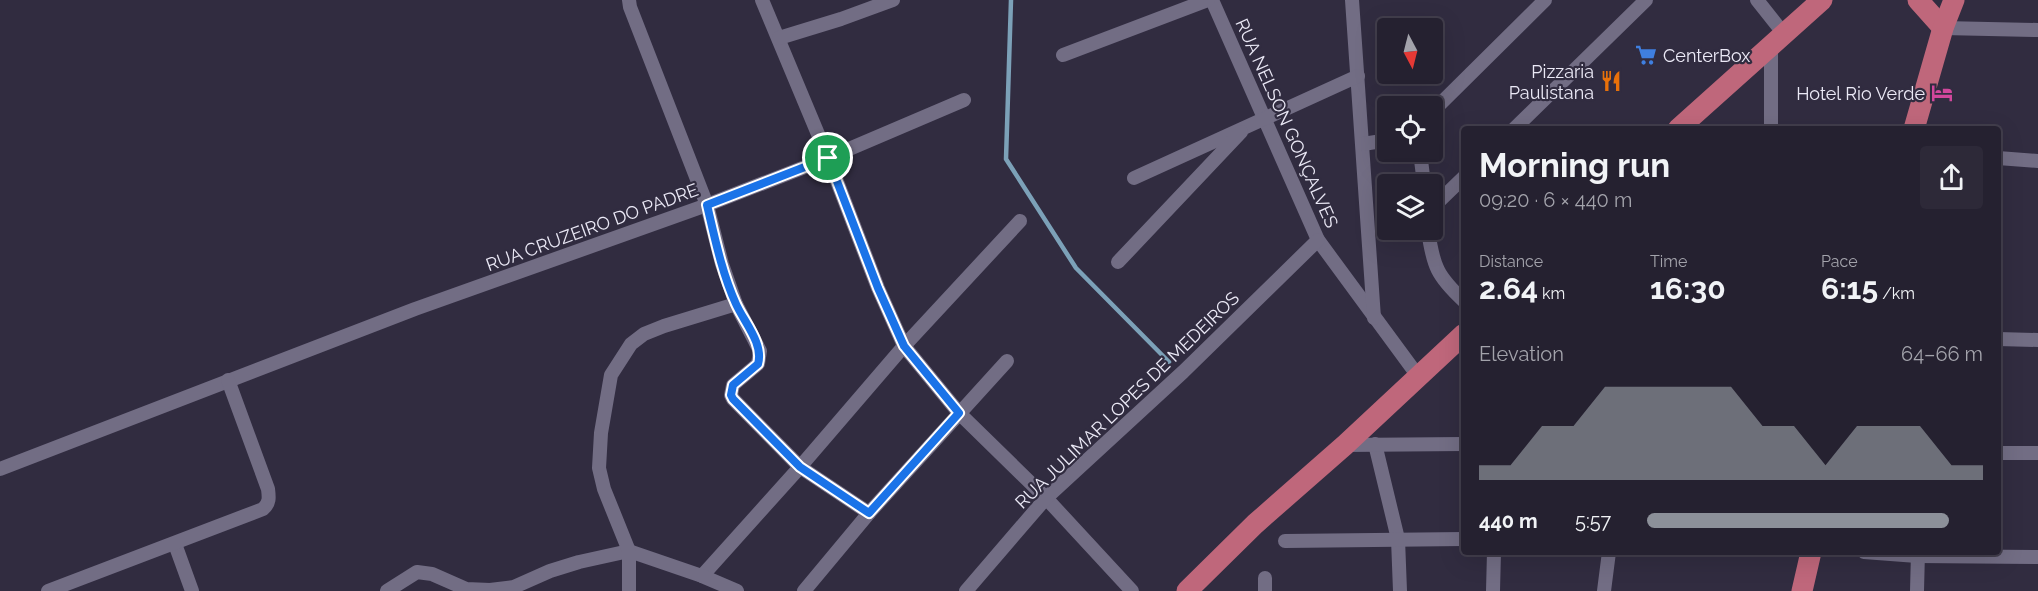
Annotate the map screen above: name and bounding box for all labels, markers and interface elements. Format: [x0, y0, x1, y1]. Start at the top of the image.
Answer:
street label: RUA NELSON GONÇALVES [1231, 15, 1343, 231]
north arrow [1377, 18, 1443, 84]
map controls [1377, 18, 1443, 240]
supermarket icon: CenterBox [1634, 43, 1658, 67]
place label: CenterBox [1663, 45, 1750, 66]
place label: Pizzaria Paulistana [1509, 61, 1594, 103]
restaurant icon: Pizzaria Paulistana [1599, 69, 1623, 93]
hotel icon: Hotel Rio Verde [1930, 81, 1954, 105]
place label: Hotel Rio Verde [1796, 83, 1925, 104]
button: locate [1377, 96, 1443, 162]
pin [802, 132, 853, 183]
icon: arrive [811, 141, 844, 174]
text: Morning run [1479, 146, 1670, 185]
button: share [1920, 146, 1983, 209]
button: layers [1377, 174, 1443, 240]
street label: RUA CRUZEIRO DO PADRE [483, 179, 701, 275]
text: 09:20 · 6 × 440 m [1479, 188, 1632, 212]
text: Distance [1479, 252, 1543, 271]
text: Time [1650, 252, 1687, 271]
text: Pace [1821, 252, 1858, 271]
text: 2.64 [1479, 271, 1538, 306]
text: 16:30 [1650, 271, 1726, 306]
text: 6:15 [1821, 271, 1878, 306]
text: km [1538, 284, 1565, 303]
text: /km [1878, 284, 1915, 303]
street label: RUA JULIMAR LOPES DE MEDEIROS [1011, 287, 1243, 513]
text: Elevation [1479, 342, 1564, 366]
text: 64–66 m [1901, 342, 1983, 366]
text: 440 m [1479, 509, 1538, 533]
text: 5:57 [1575, 509, 1611, 533]

